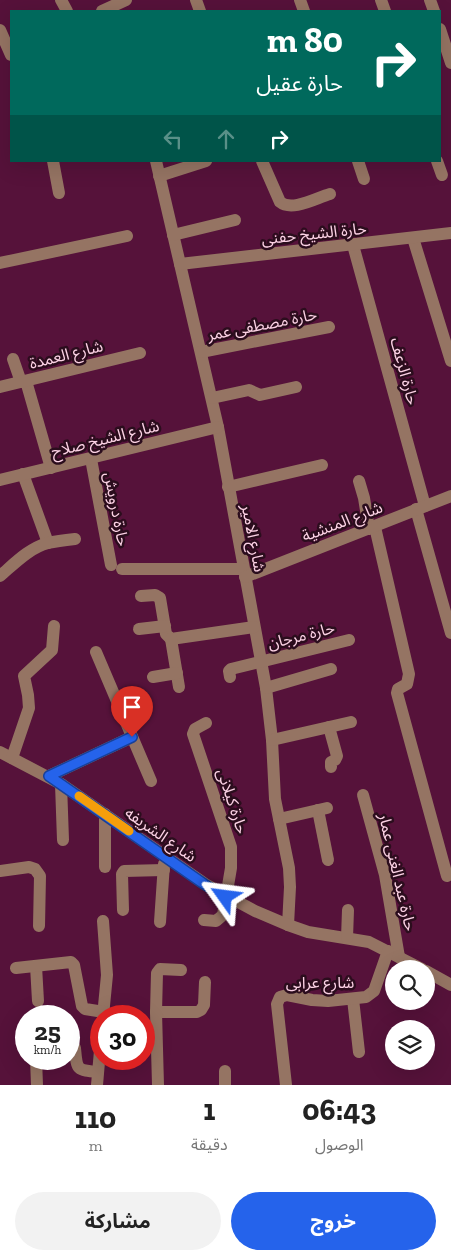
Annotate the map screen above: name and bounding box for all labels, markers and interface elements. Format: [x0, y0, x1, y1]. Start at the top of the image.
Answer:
text: 80 m [267, 19, 343, 61]
icon: right [361, 30, 426, 95]
text: حارة عقيل [256, 70, 343, 97]
icon: left [159, 125, 187, 153]
icon: ahead [212, 125, 240, 153]
icon: right [265, 125, 293, 153]
street label: حارة الشيخ حفنى [261, 219, 368, 251]
street label: حارة مصطفى عمر [205, 305, 319, 345]
street label: حارة الزعف [386, 335, 423, 407]
street label: شارع العمدة [27, 336, 106, 376]
street label: شارع الشيخ صلاح [49, 416, 162, 464]
street label: حارة درويش [100, 470, 133, 548]
street label: شارع المنشية [299, 497, 386, 548]
street label: شارع الامير [234, 502, 269, 574]
street label: حارة مرجان [266, 618, 337, 653]
pin [111, 686, 153, 737]
icon: arrive [118, 693, 146, 721]
street label: حارة كيلانى [213, 766, 252, 836]
street label: شارع الشريفه [120, 803, 200, 868]
street label: حارة عبد الغنى عمار [375, 810, 420, 933]
position arrow [198, 870, 250, 922]
map controls [385, 960, 435, 1070]
button: search [385, 960, 435, 1010]
street label: شارع عرابى [286, 973, 354, 995]
speed limit sign: 30 [90, 1005, 155, 1070]
text: 25 [34, 1016, 61, 1046]
button: layers [385, 1020, 435, 1070]
text: km/h [34, 1043, 61, 1057]
text: 1 [203, 1092, 215, 1128]
text: 06:43 [302, 1092, 376, 1128]
text: 110 [75, 1100, 116, 1136]
text: دقيقة [191, 1135, 228, 1154]
text: الوصول [315, 1135, 364, 1154]
text: m [89, 1136, 102, 1155]
button: مشاركة [15, 1192, 221, 1250]
button: خروج [231, 1192, 436, 1250]

